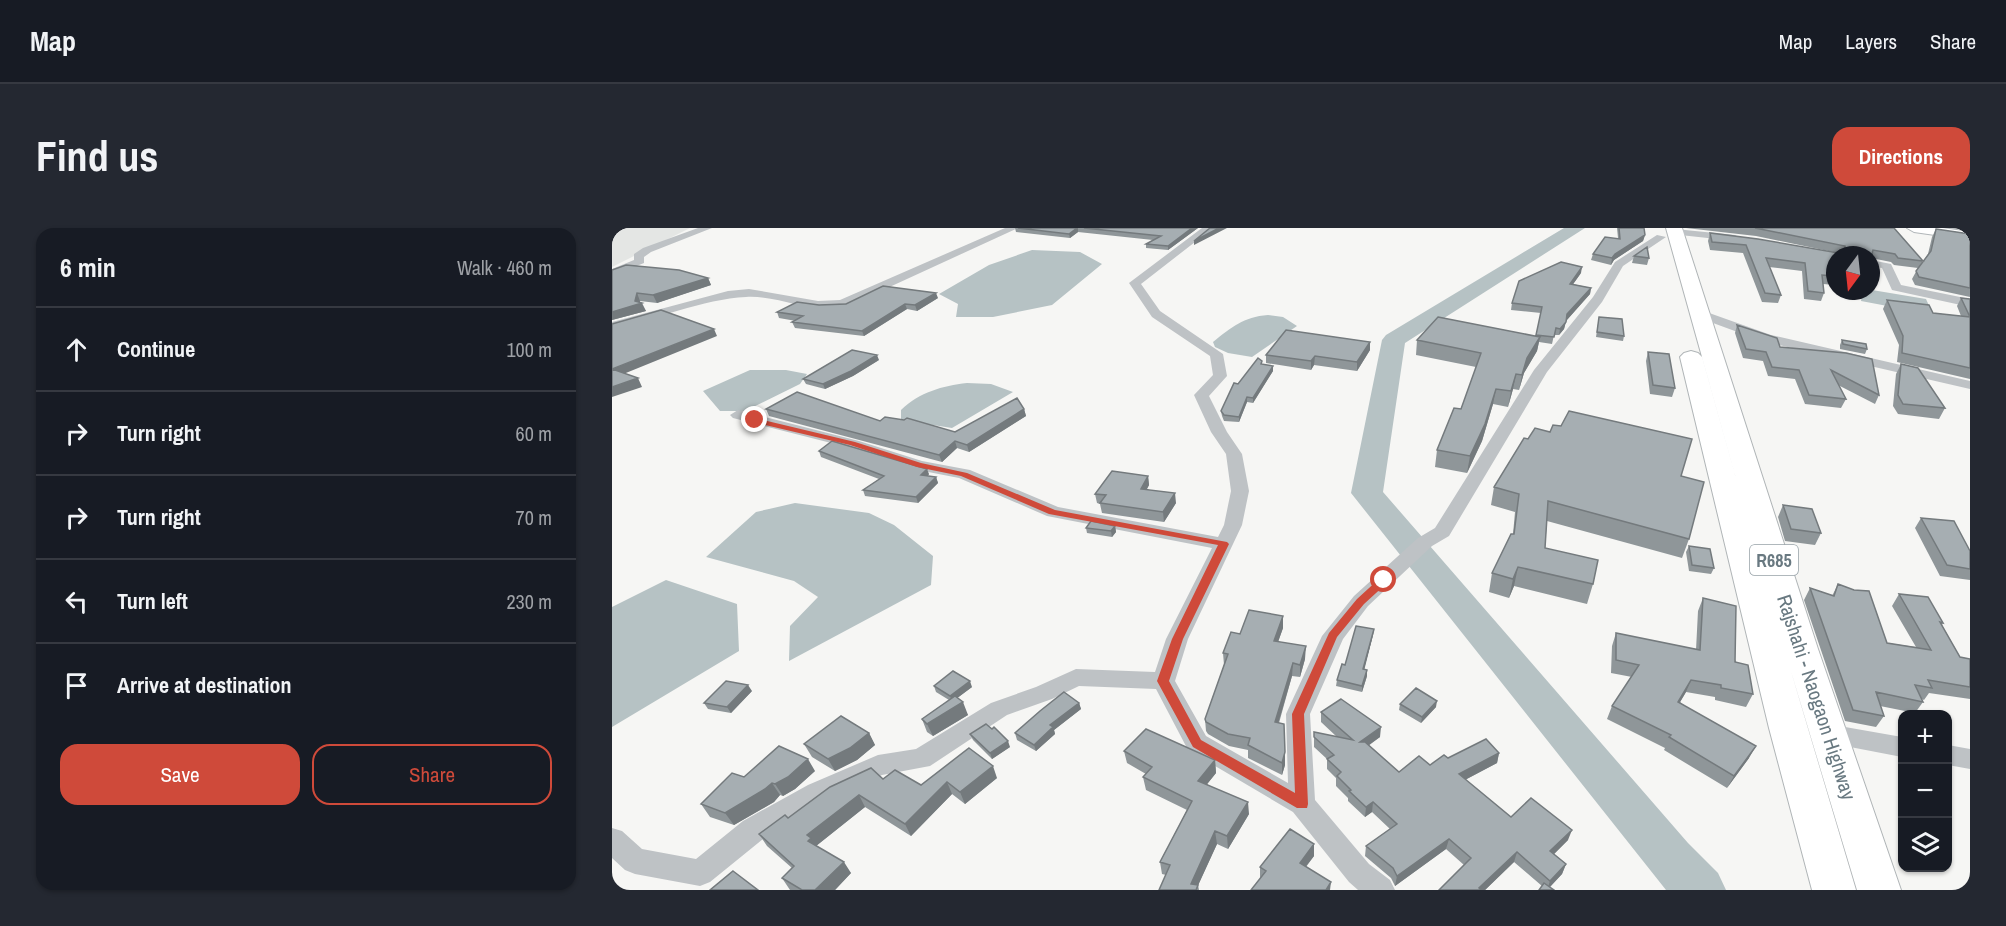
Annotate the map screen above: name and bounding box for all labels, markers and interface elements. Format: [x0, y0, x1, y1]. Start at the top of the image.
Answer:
text: Map [30, 22, 76, 60]
text: Map [1779, 27, 1812, 56]
text: Layers [1845, 27, 1897, 56]
text: Share [1930, 27, 1976, 56]
button: Directions [1832, 127, 1970, 186]
text: Find us [36, 128, 158, 184]
north arrow [1826, 246, 1880, 300]
text: 6 min [60, 250, 116, 285]
text: Walk · 460 m [457, 254, 552, 281]
icon: ahead [60, 333, 93, 366]
text: Continue [117, 334, 195, 364]
text: 100 m [506, 336, 552, 363]
route end [741, 406, 767, 432]
icon: right [60, 417, 93, 450]
text: Turn right [117, 418, 201, 448]
text: 60 m [516, 420, 552, 447]
icon: right [60, 501, 93, 534]
text: Turn right [117, 502, 201, 532]
text: 70 m [516, 504, 552, 531]
road number: R685 [1750, 545, 1798, 575]
route start [1370, 566, 1396, 592]
icon: left [60, 585, 93, 618]
text: Turn left [117, 586, 188, 616]
text: 230 m [506, 588, 552, 615]
street label: Rajshahi - Naogaon Highway [1771, 591, 1863, 804]
icon: arrive [60, 669, 93, 702]
text: Arrive at destination [117, 670, 291, 700]
map controls [1898, 710, 1952, 872]
button: + [1898, 710, 1952, 764]
button: Save [60, 744, 300, 805]
button: Share [312, 744, 552, 805]
button: − [1898, 764, 1952, 818]
button: layers [1898, 818, 1952, 872]

